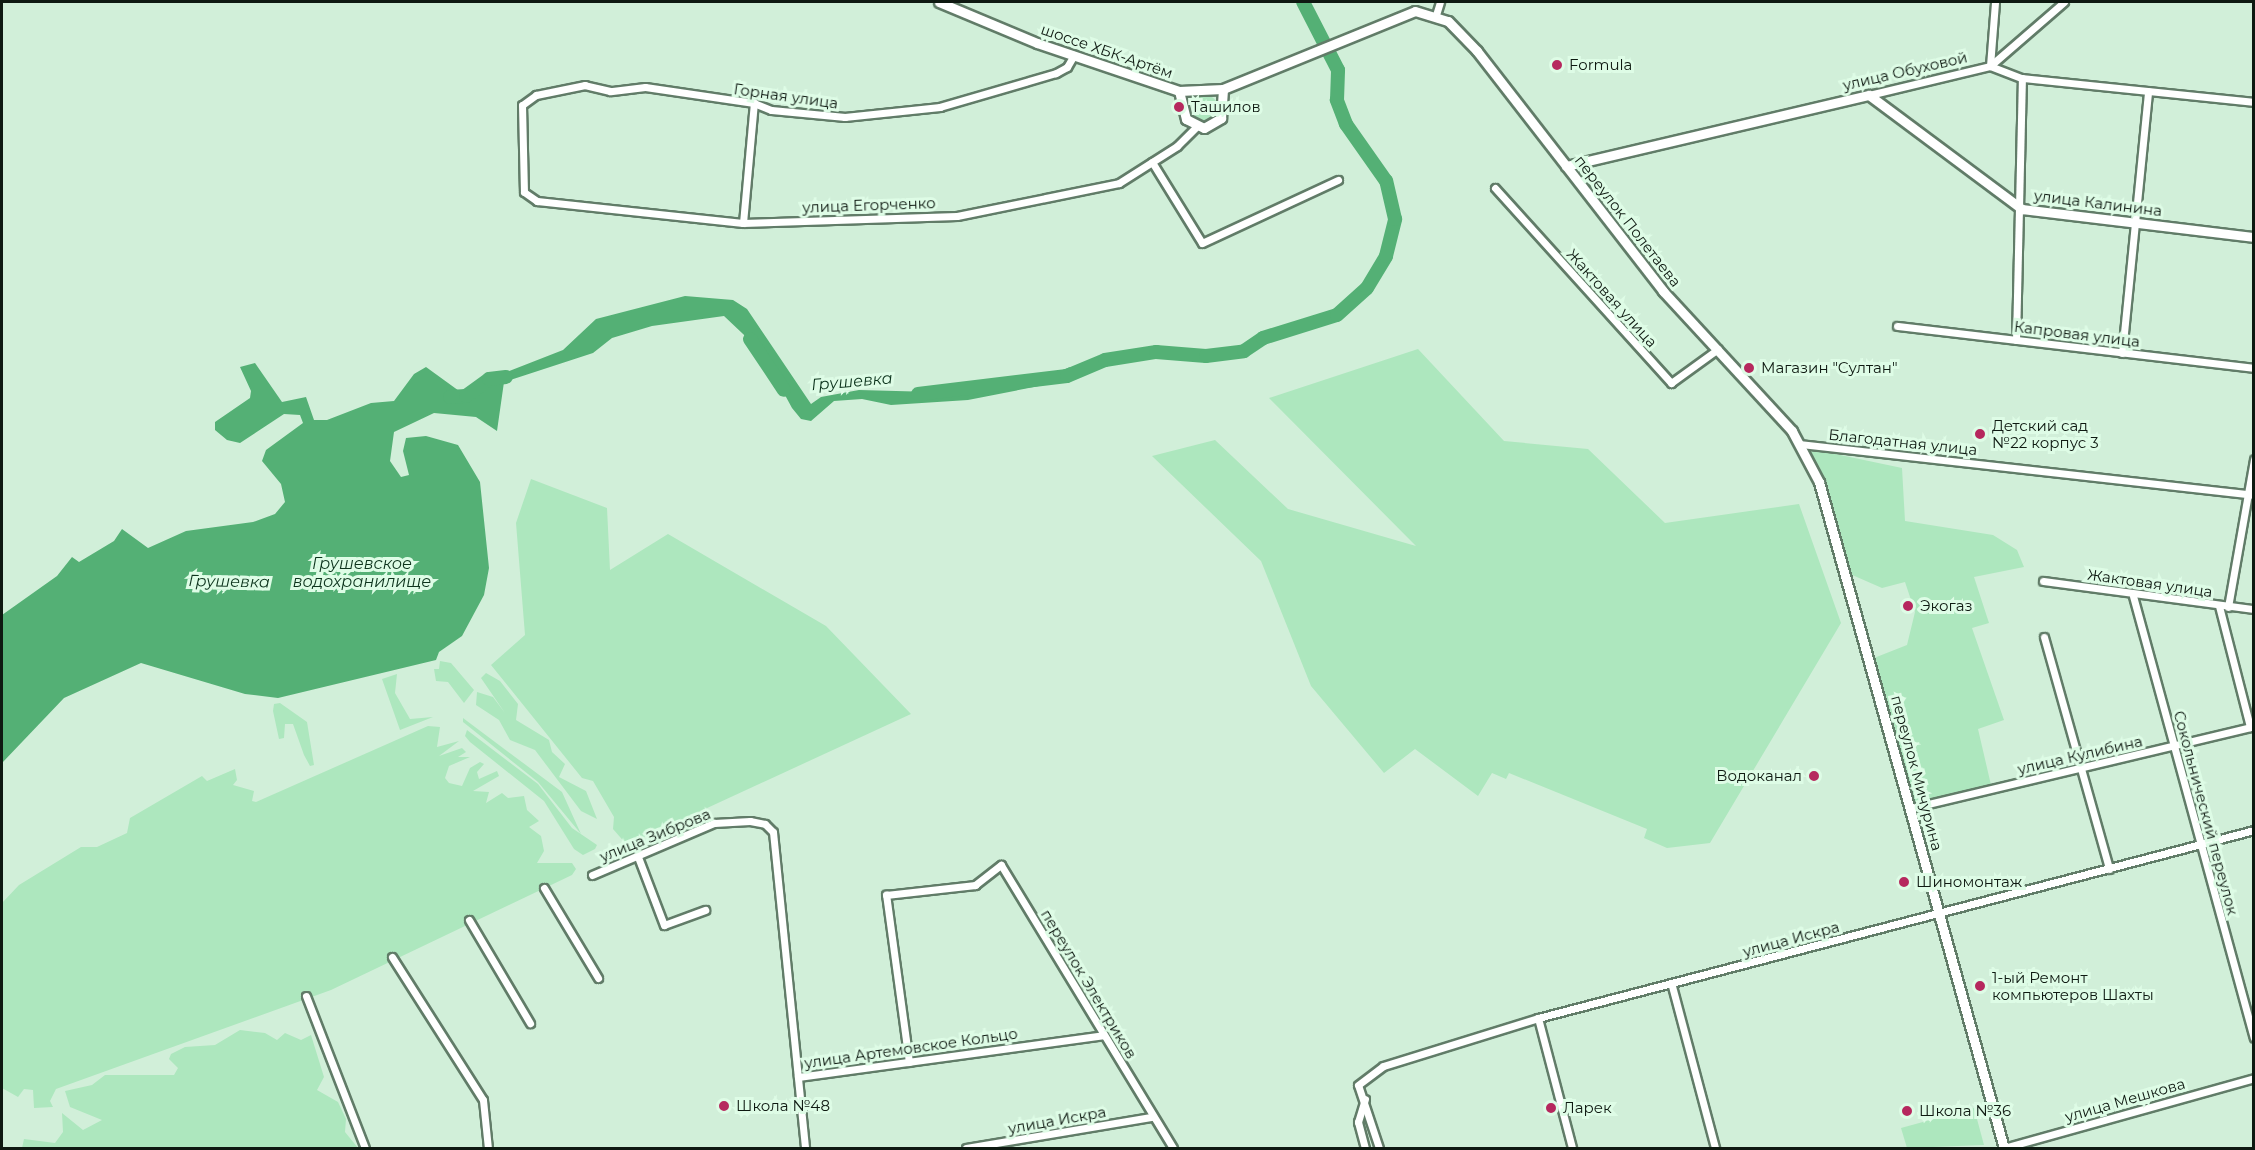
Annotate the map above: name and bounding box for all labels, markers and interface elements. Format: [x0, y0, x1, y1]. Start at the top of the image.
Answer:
street label: шоссе ХБК-Артём [1039, 20, 1175, 82]
street label: улица Обуховой [1841, 48, 1969, 94]
place label: Formula [1569, 56, 1632, 74]
marker: Formula [1550, 58, 1564, 72]
street label: Горная улица [733, 80, 839, 112]
place label: Ташилов [1191, 98, 1261, 116]
marker: Ташилов [1172, 100, 1186, 114]
street label: переулок Полетаева [1571, 152, 1685, 290]
street label: улица Калинина [2033, 186, 2163, 220]
street label: улица Егорченко [802, 194, 936, 216]
street label: Жактовая улица [1563, 245, 1661, 351]
street label: Капровая улица [2013, 317, 2141, 351]
place label: Магазин "Султан" [1761, 359, 1898, 377]
marker: Магазин "Султан" [1742, 361, 1756, 375]
water label: Грушевка [811, 369, 893, 395]
place label: Детский сад №22 корпус 3 [1992, 416, 2099, 451]
street label: Благодатная улица [1828, 425, 1978, 459]
marker: Детский сад №22 корпус 3 [1973, 427, 1987, 441]
water label: Грушевское водохранилище [293, 554, 431, 592]
street label: Жактовая улица [2086, 565, 2214, 601]
water label: Грушевка [188, 572, 270, 592]
place label: Экогаз [1920, 597, 1972, 615]
marker: Экогаз [1901, 599, 1915, 613]
street label: переулок Мичурина [1888, 693, 1946, 853]
street label: Сокольнический переулок [2170, 709, 2242, 917]
street label: улица Кулибина [2016, 732, 2144, 778]
place label: Водоканал [1716, 767, 1802, 785]
marker: Водоканал [1807, 769, 1821, 783]
street label: улица Зиброва [597, 805, 713, 865]
place label: Шиномонтаж [1916, 873, 2022, 891]
marker: Шиномонтаж [1897, 875, 1911, 889]
street label: переулок Электриков [1037, 906, 1141, 1062]
street label: улица Искра [1741, 917, 1841, 961]
place label: 1-ый Ремонт компьютеров Шахты [1992, 968, 2154, 1003]
marker: 1-ый Ремонт компьютеров Шахты [1973, 979, 1987, 993]
street label: улица Артемовское Кольцо [803, 1024, 1019, 1072]
street label: улица Мешкова [2063, 1074, 2187, 1126]
place label: Школа №48 [736, 1097, 830, 1115]
marker: Школа №48 [717, 1099, 731, 1113]
place label: Ларек [1563, 1099, 1612, 1117]
marker: Ларек [1544, 1101, 1558, 1115]
place label: Школа №36 [1919, 1102, 2011, 1120]
street label: улица Искра [1007, 1103, 1107, 1137]
marker: Школа №36 [1900, 1104, 1914, 1118]

